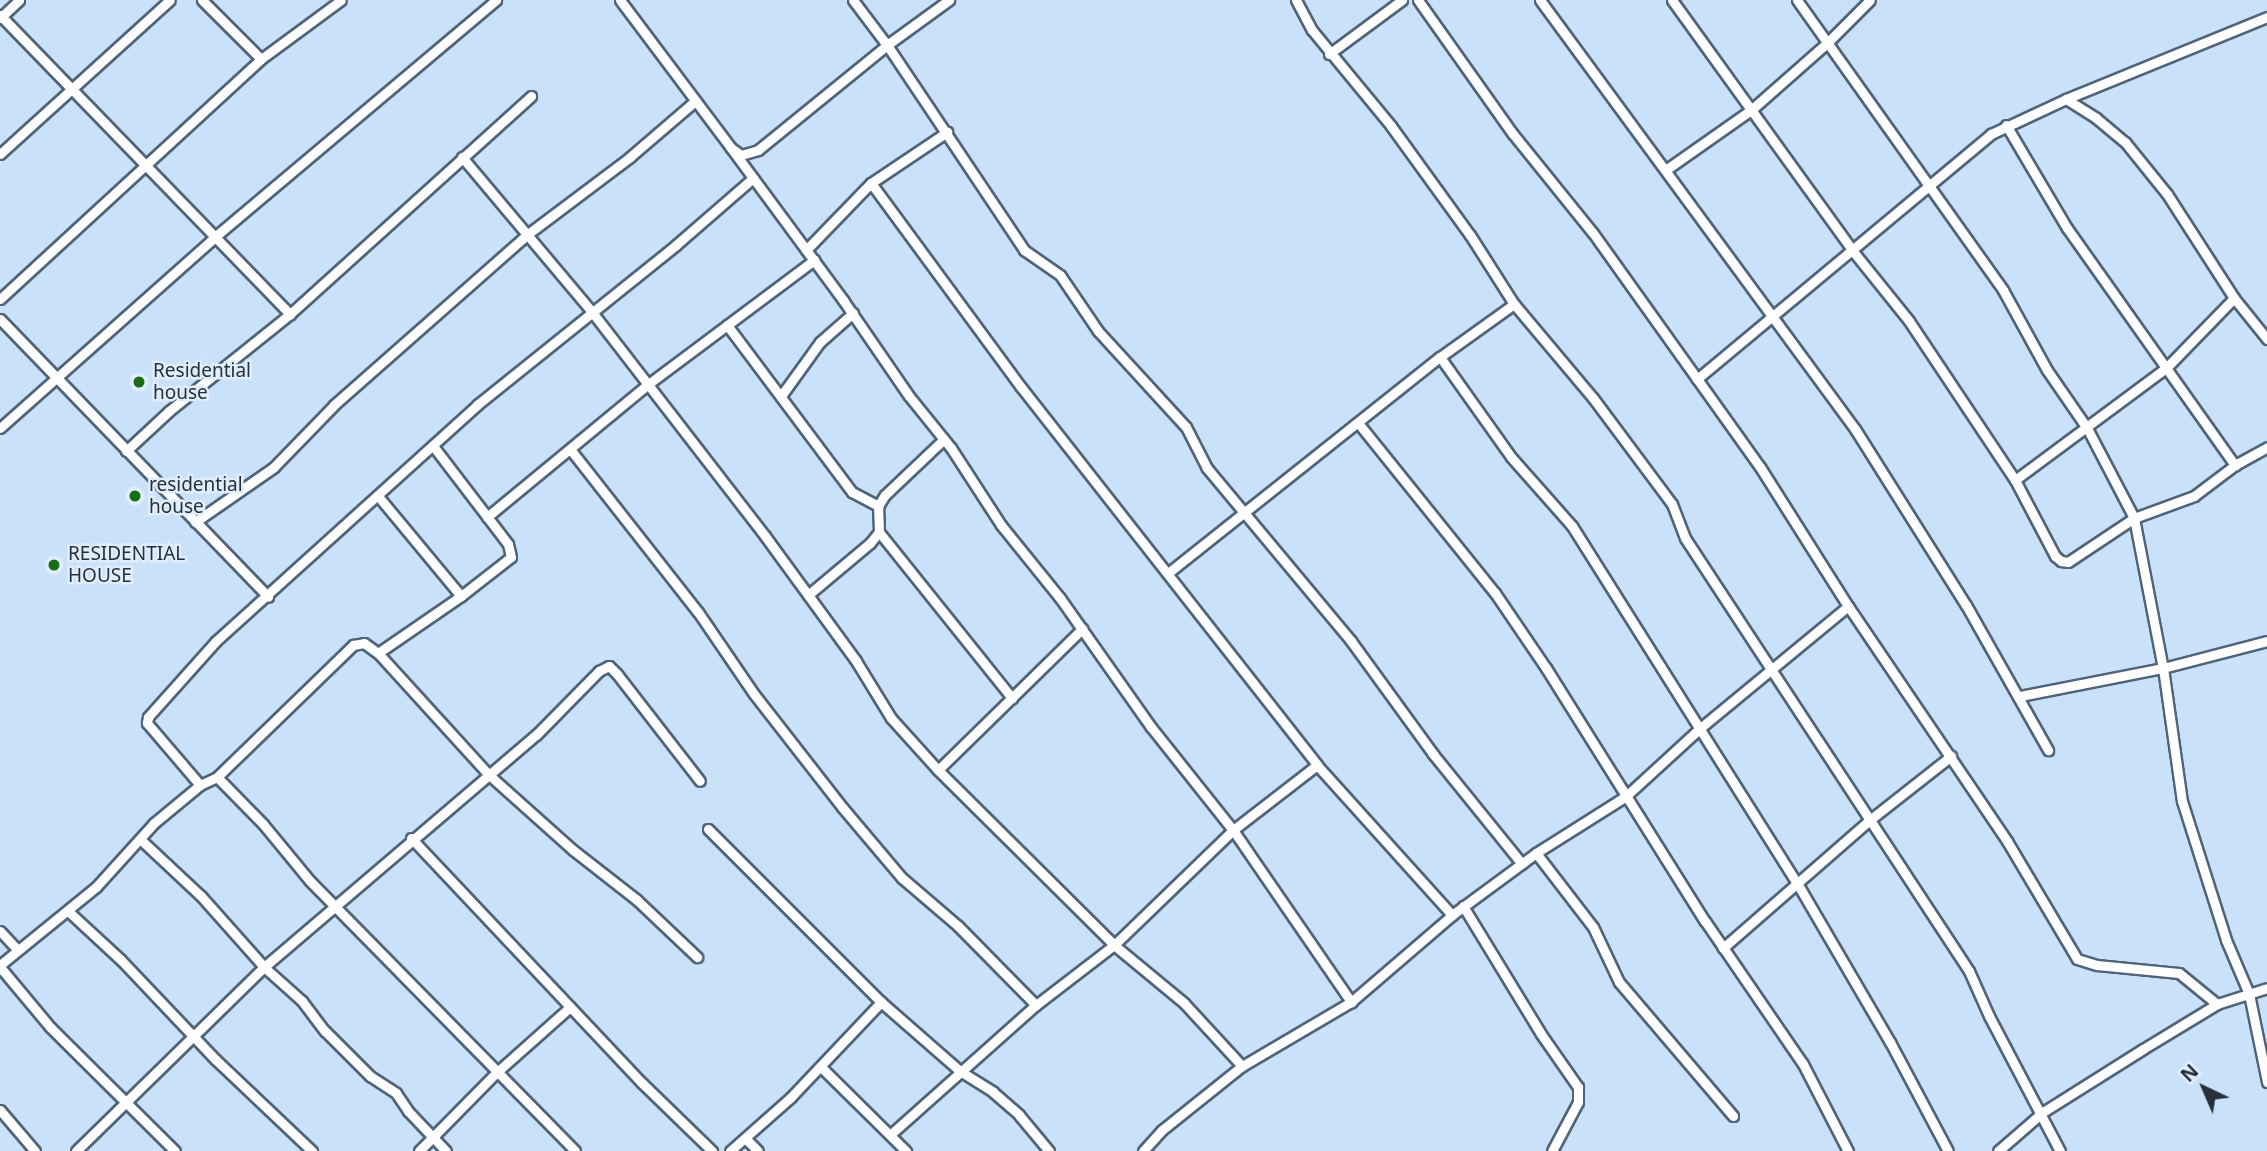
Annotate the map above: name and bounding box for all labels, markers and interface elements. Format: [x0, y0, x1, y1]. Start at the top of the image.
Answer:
place label: Residential house [153, 360, 251, 404]
marker: Residential house [131, 374, 147, 390]
place label: residential house [149, 474, 243, 518]
marker: residential house [127, 488, 143, 504]
place label: RESIDENTIAL HOUSE [68, 543, 185, 587]
marker: RESIDENTIAL HOUSE [46, 557, 62, 573]
north arrow [2169, 1053, 2239, 1123]
text: N [2175, 1058, 2204, 1088]

